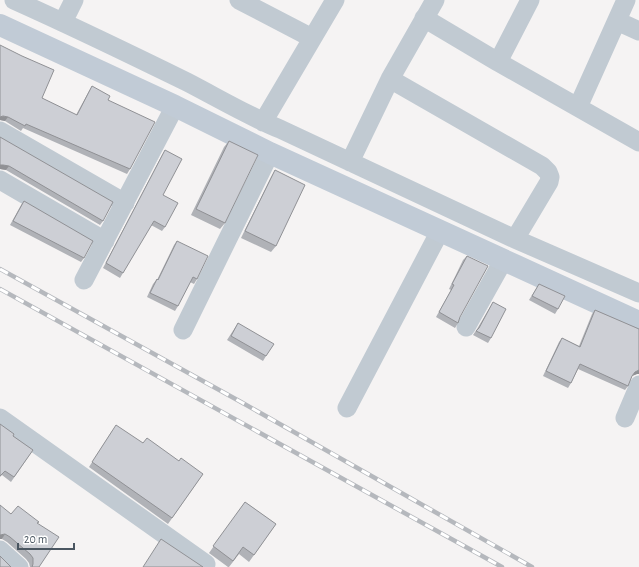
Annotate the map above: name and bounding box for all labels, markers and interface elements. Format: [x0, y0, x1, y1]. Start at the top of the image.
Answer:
scale bar [18, 525, 74, 551]
text: 20 m [24, 533, 47, 545]

